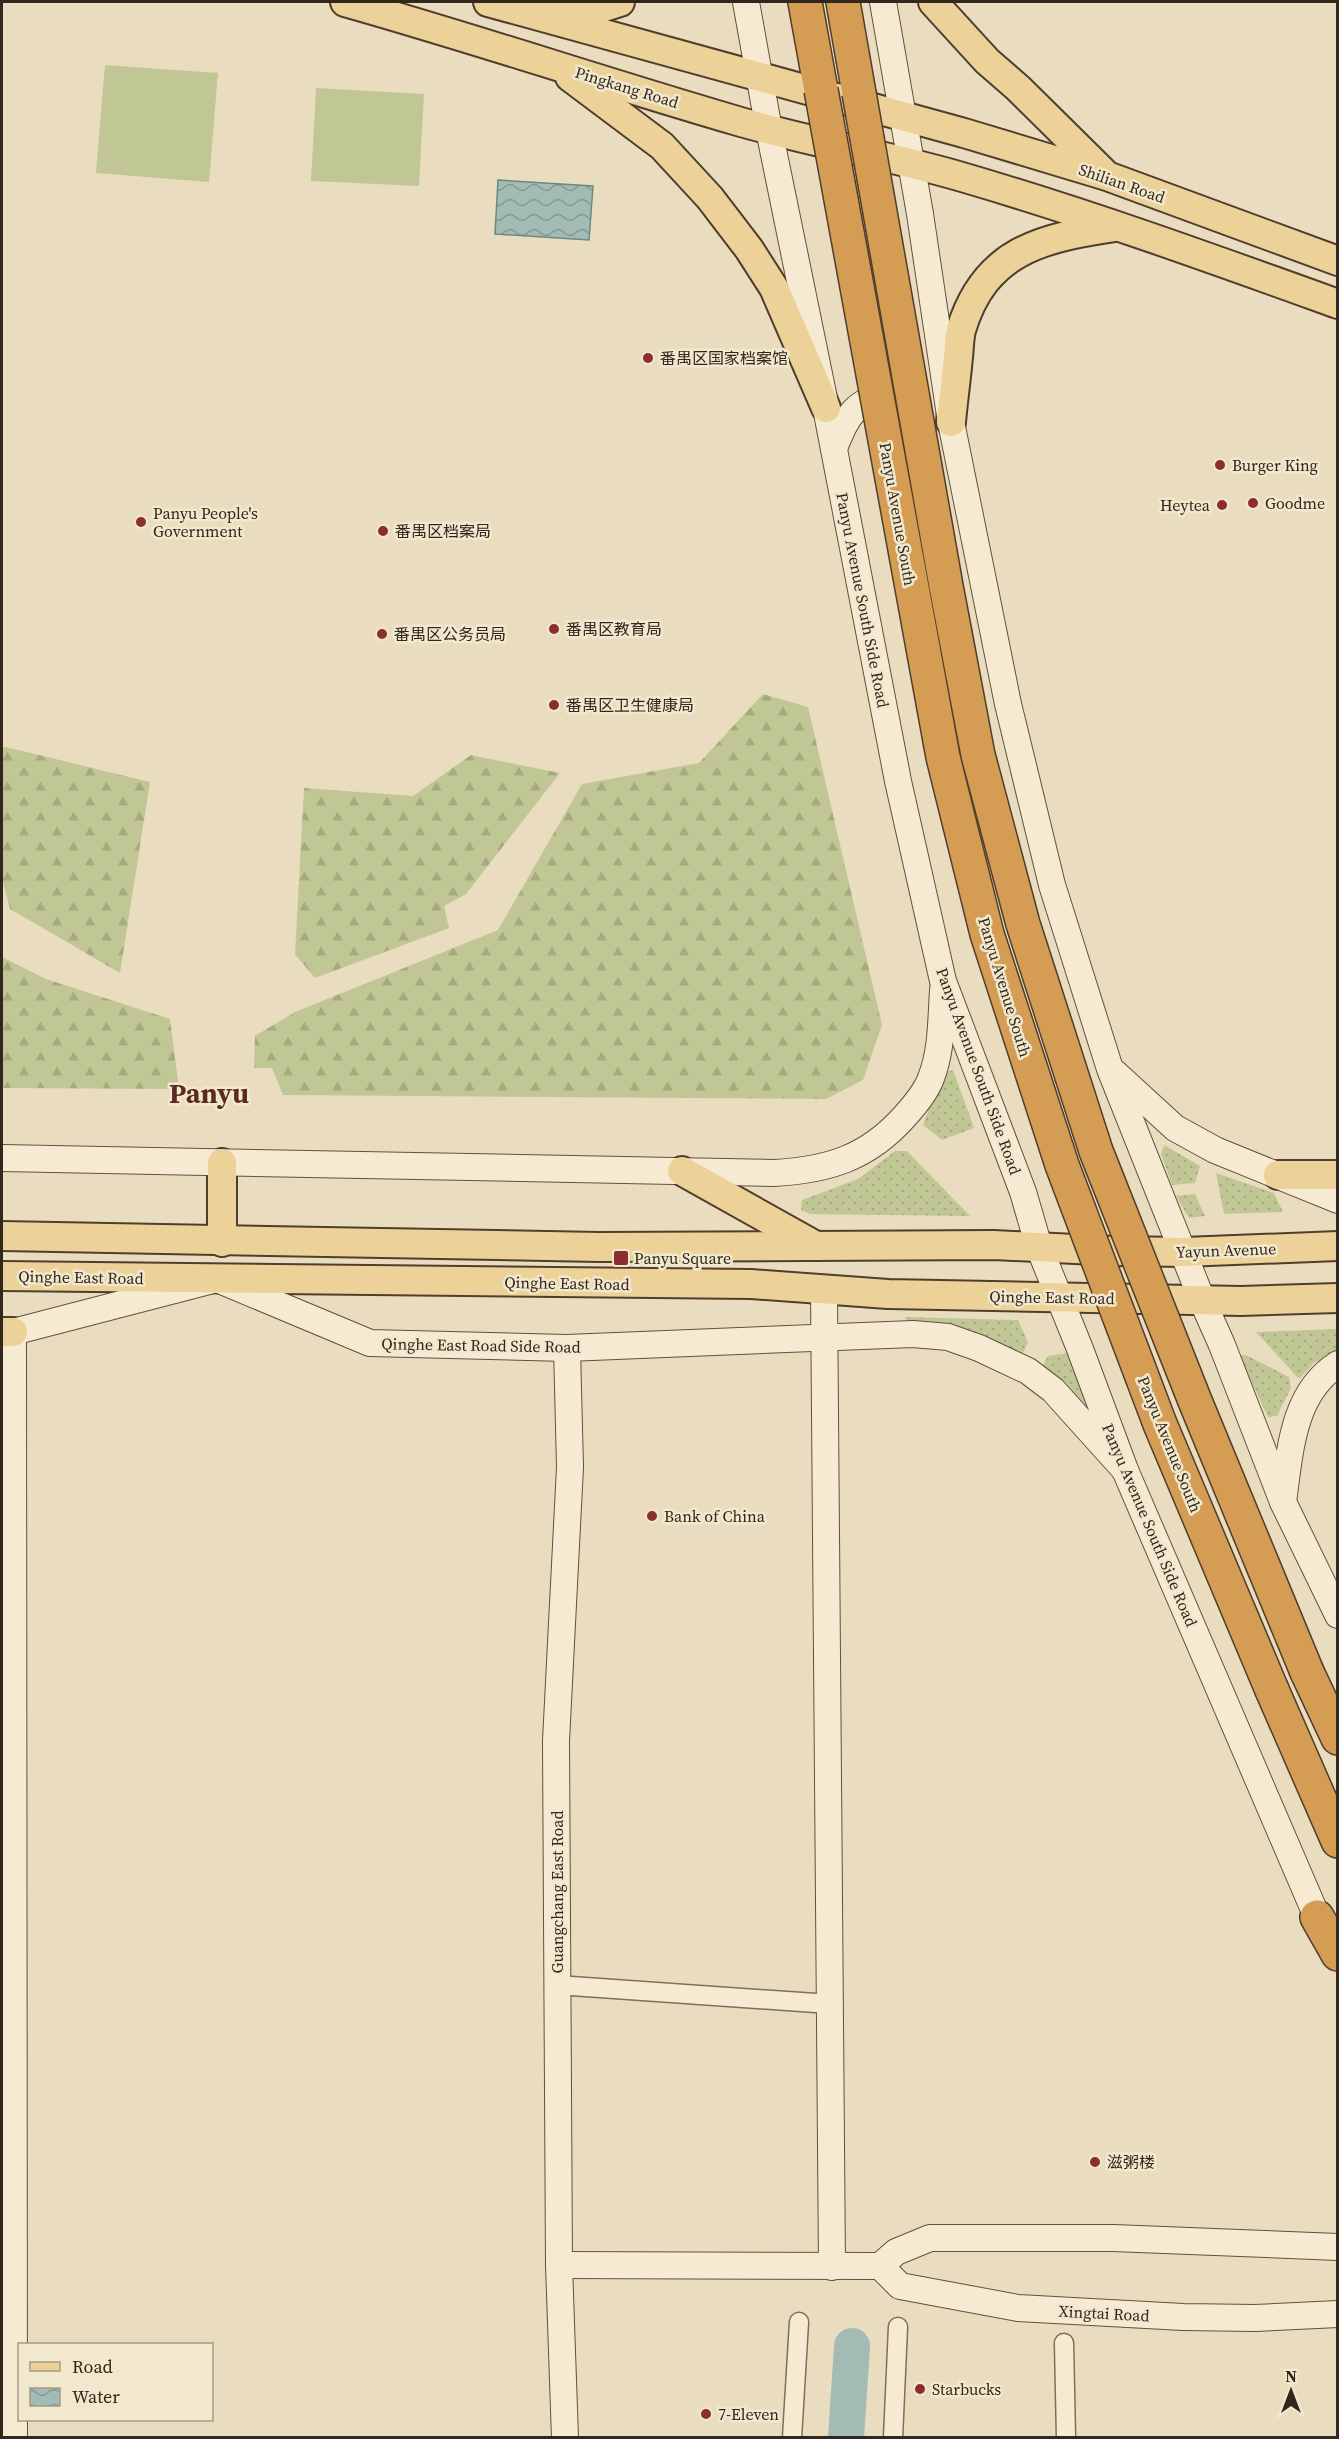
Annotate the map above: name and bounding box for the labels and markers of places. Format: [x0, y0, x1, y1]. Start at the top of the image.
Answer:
place label: 番禺区国家档案馆 [660, 347, 788, 369]
marker: 番禺区国家档案馆 [641, 351, 655, 365]
place label: Burger King [1232, 454, 1318, 476]
marker: Burger King [1213, 458, 1227, 472]
place label: Goodme [1265, 492, 1325, 514]
place label: Heytea [1160, 494, 1211, 516]
marker: Goodme [1246, 496, 1260, 510]
marker: Heytea [1215, 498, 1229, 512]
place label: Panyu People's Government [153, 502, 258, 542]
marker: Panyu People's Government [134, 515, 148, 529]
place label: 番禺区档案局 [395, 520, 491, 542]
marker: 番禺区档案局 [376, 524, 390, 538]
place label: 番禺区教育局 [566, 618, 662, 640]
marker: 番禺区教育局 [547, 622, 561, 636]
place label: 番禺区公务员局 [394, 623, 506, 645]
marker: 番禺区公务员局 [375, 627, 389, 641]
place label: 番禺区卫生健康局 [566, 694, 694, 716]
marker: 番禺区卫生健康局 [547, 698, 561, 712]
place label: Panyu Square [634, 1247, 731, 1269]
marker: Panyu Square [612, 1249, 630, 1267]
place label: Bank of China [664, 1505, 766, 1527]
marker: Bank of China [645, 1509, 659, 1523]
place label: 滋粥楼 [1107, 2151, 1155, 2173]
marker: 滋粥楼 [1088, 2155, 1102, 2169]
place label: Starbucks [932, 2378, 1001, 2400]
marker: Starbucks [913, 2382, 927, 2396]
place label: 7-Eleven [718, 2403, 779, 2425]
marker: 7-Eleven [699, 2407, 713, 2421]

